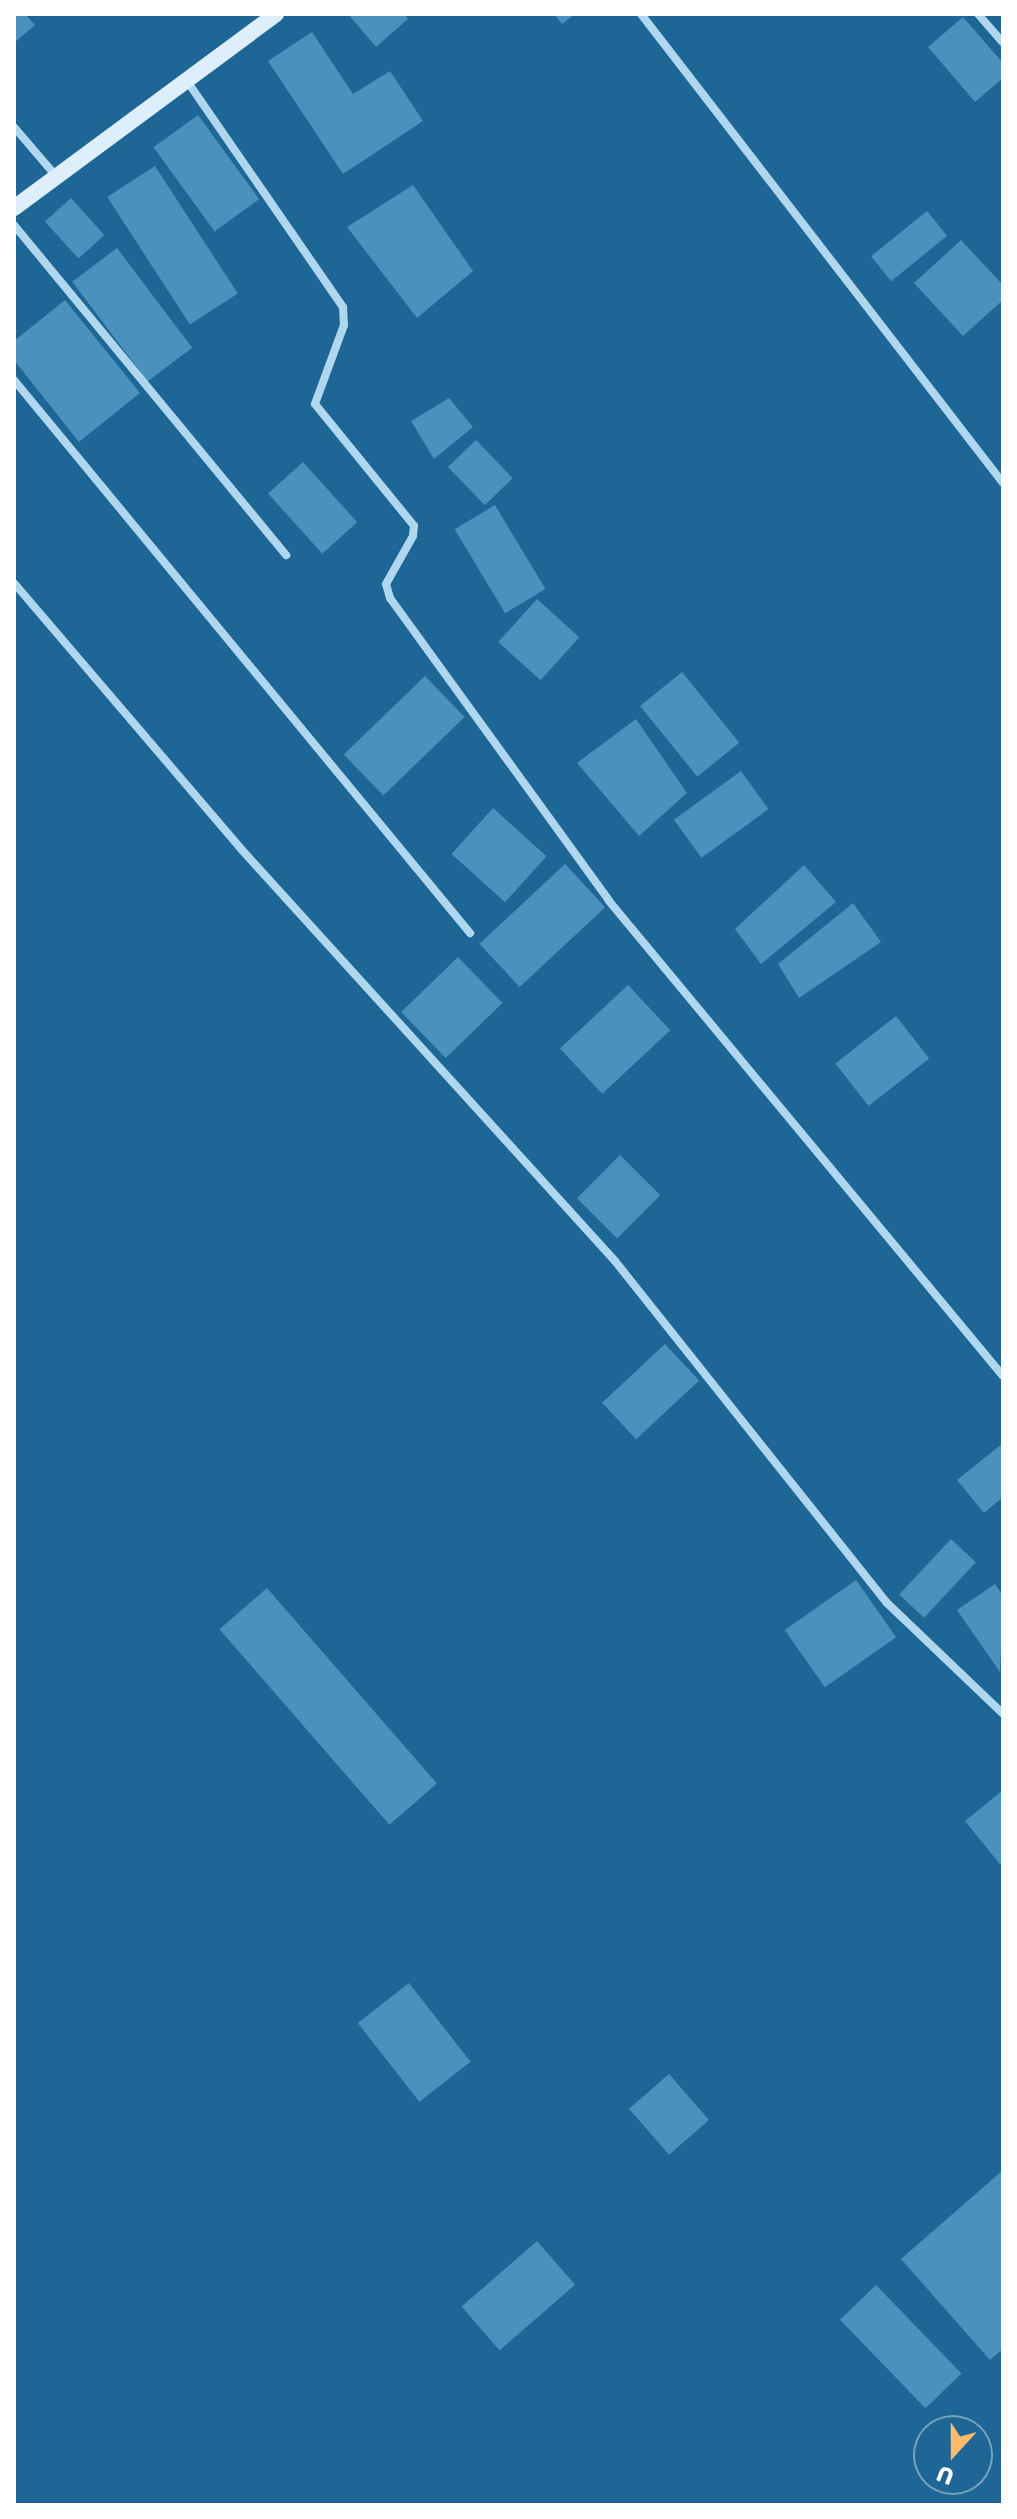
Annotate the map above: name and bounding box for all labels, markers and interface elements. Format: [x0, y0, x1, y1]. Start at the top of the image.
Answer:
north arrow [913, 2415, 993, 2495]
text: U [933, 2461, 957, 2491]

